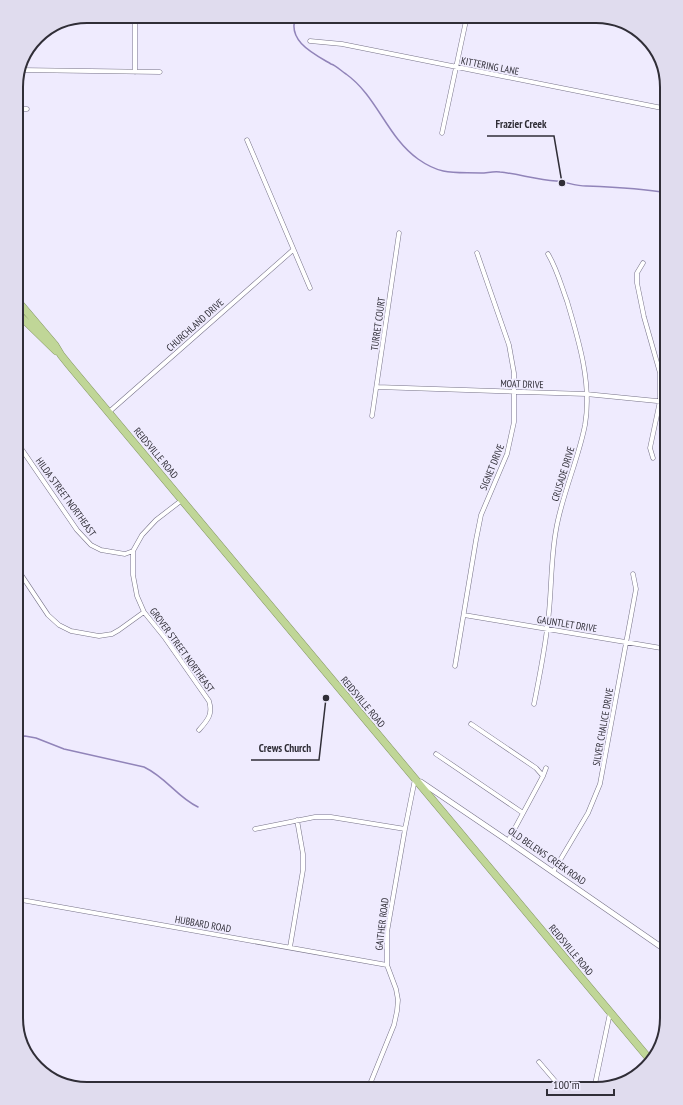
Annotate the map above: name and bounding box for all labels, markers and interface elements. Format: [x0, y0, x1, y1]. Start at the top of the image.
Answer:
street label: KITTERING LANE [460, 54, 520, 78]
callout: Frazier Creek [487, 113, 554, 136]
text: Frazier Creek [495, 117, 547, 131]
street label: CHURCHLAND DRIVE [164, 296, 226, 354]
street label: TURRET COURT [368, 296, 388, 351]
street label: MOAT DRIVE [500, 377, 544, 391]
street label: REIDSVILLE ROAD [131, 425, 181, 481]
street label: SIGNET DRIVE [477, 442, 507, 492]
street label: CRUSADE DRIVE [549, 445, 577, 503]
street label: HILDA STREET NORTHEAST [33, 455, 99, 540]
street label: GROVER STREET NORTHEAST [147, 605, 217, 695]
street label: GAUNTLET DRIVE [536, 613, 598, 635]
street label: REIDSVILLE ROAD [338, 674, 388, 730]
street label: SILVER CHALICE DRIVE [590, 687, 616, 767]
callout: Crews Church [251, 737, 319, 760]
text: Crews Church [259, 741, 311, 755]
street label: OLD BELEWS CREEK ROAD [506, 824, 588, 888]
street label: GAITHER ROAD [372, 897, 392, 951]
street label: HUBBARD ROAD [174, 913, 232, 935]
street label: REIDSVILLE ROAD [546, 922, 596, 978]
scale bar [547, 1071, 614, 1097]
text: 100 m [553, 1077, 580, 1092]

